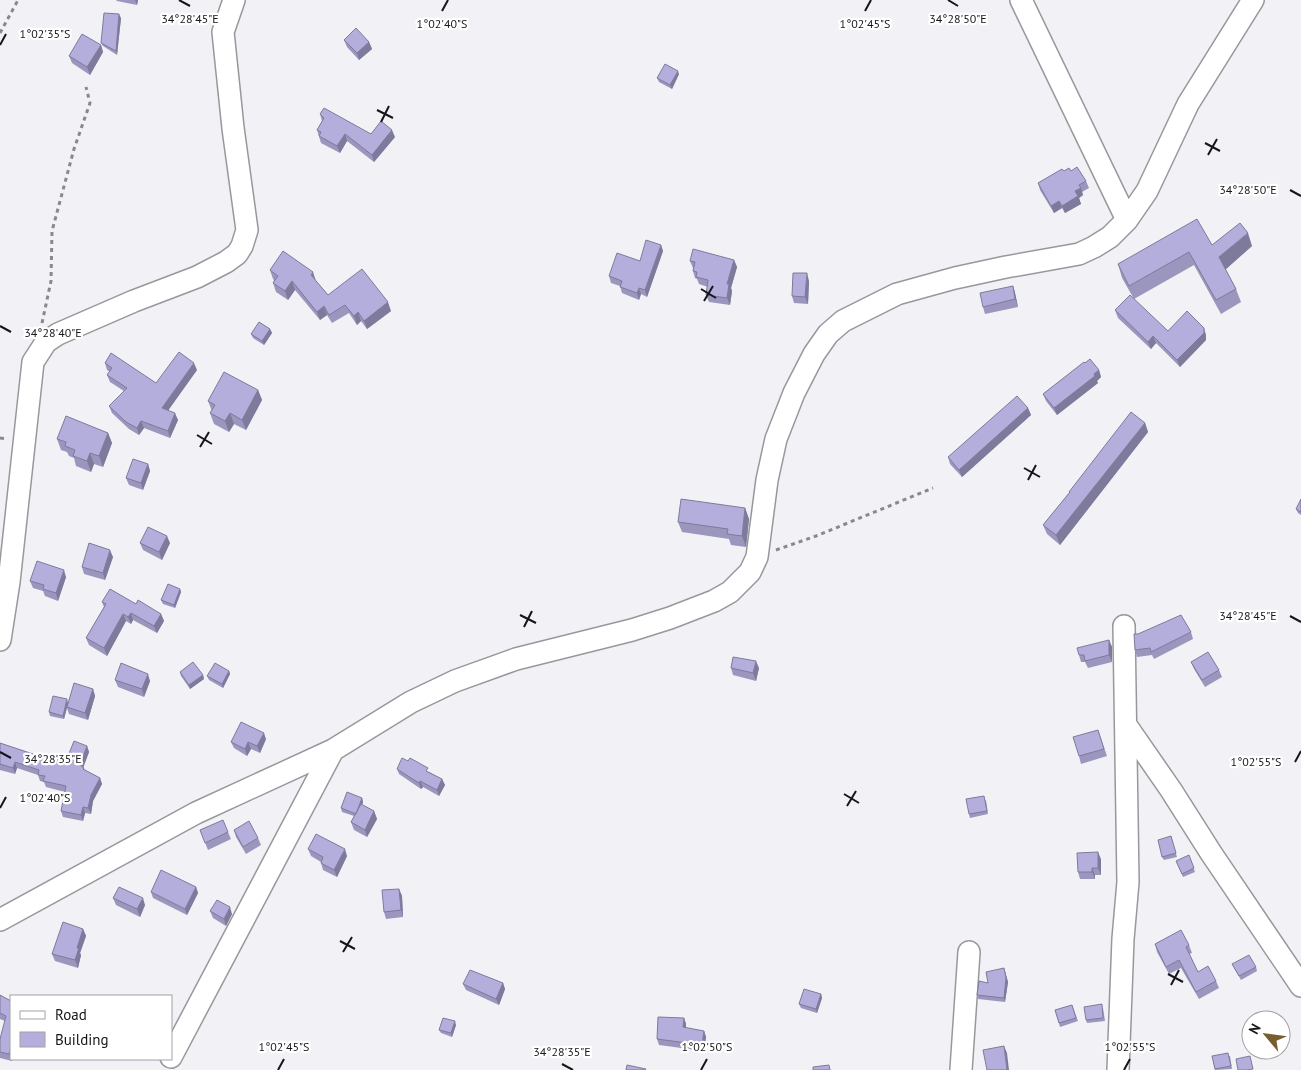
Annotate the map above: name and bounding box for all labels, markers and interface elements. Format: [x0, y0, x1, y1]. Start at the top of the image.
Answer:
text: 34°28'45"E [161, 11, 219, 26]
text: 34°28'50"E [929, 11, 987, 26]
text: 1°02'40"S [417, 16, 467, 31]
text: 1°02'45"S [840, 16, 890, 31]
text: 1°02'35"S [20, 26, 70, 41]
text: 34°28'50"E [1219, 182, 1277, 197]
text: 34°28'40"E [24, 325, 82, 340]
text: 34°28'45"E [1219, 608, 1277, 623]
text: 34°28'35"E [24, 751, 82, 766]
text: 1°02'55"S [1231, 754, 1281, 769]
text: 1°02'40"S [20, 790, 70, 805]
legend [10, 995, 172, 1060]
text: Road [55, 1005, 87, 1024]
north arrow [1241, 1010, 1291, 1060]
text: N [1245, 1020, 1265, 1037]
text: Building [55, 1030, 109, 1049]
text: 1°02'45"S [259, 1039, 309, 1054]
text: 1°02'50"S [682, 1039, 732, 1054]
text: 1°02'55"S [1105, 1039, 1155, 1054]
text: 34°28'35"E [533, 1044, 591, 1059]

